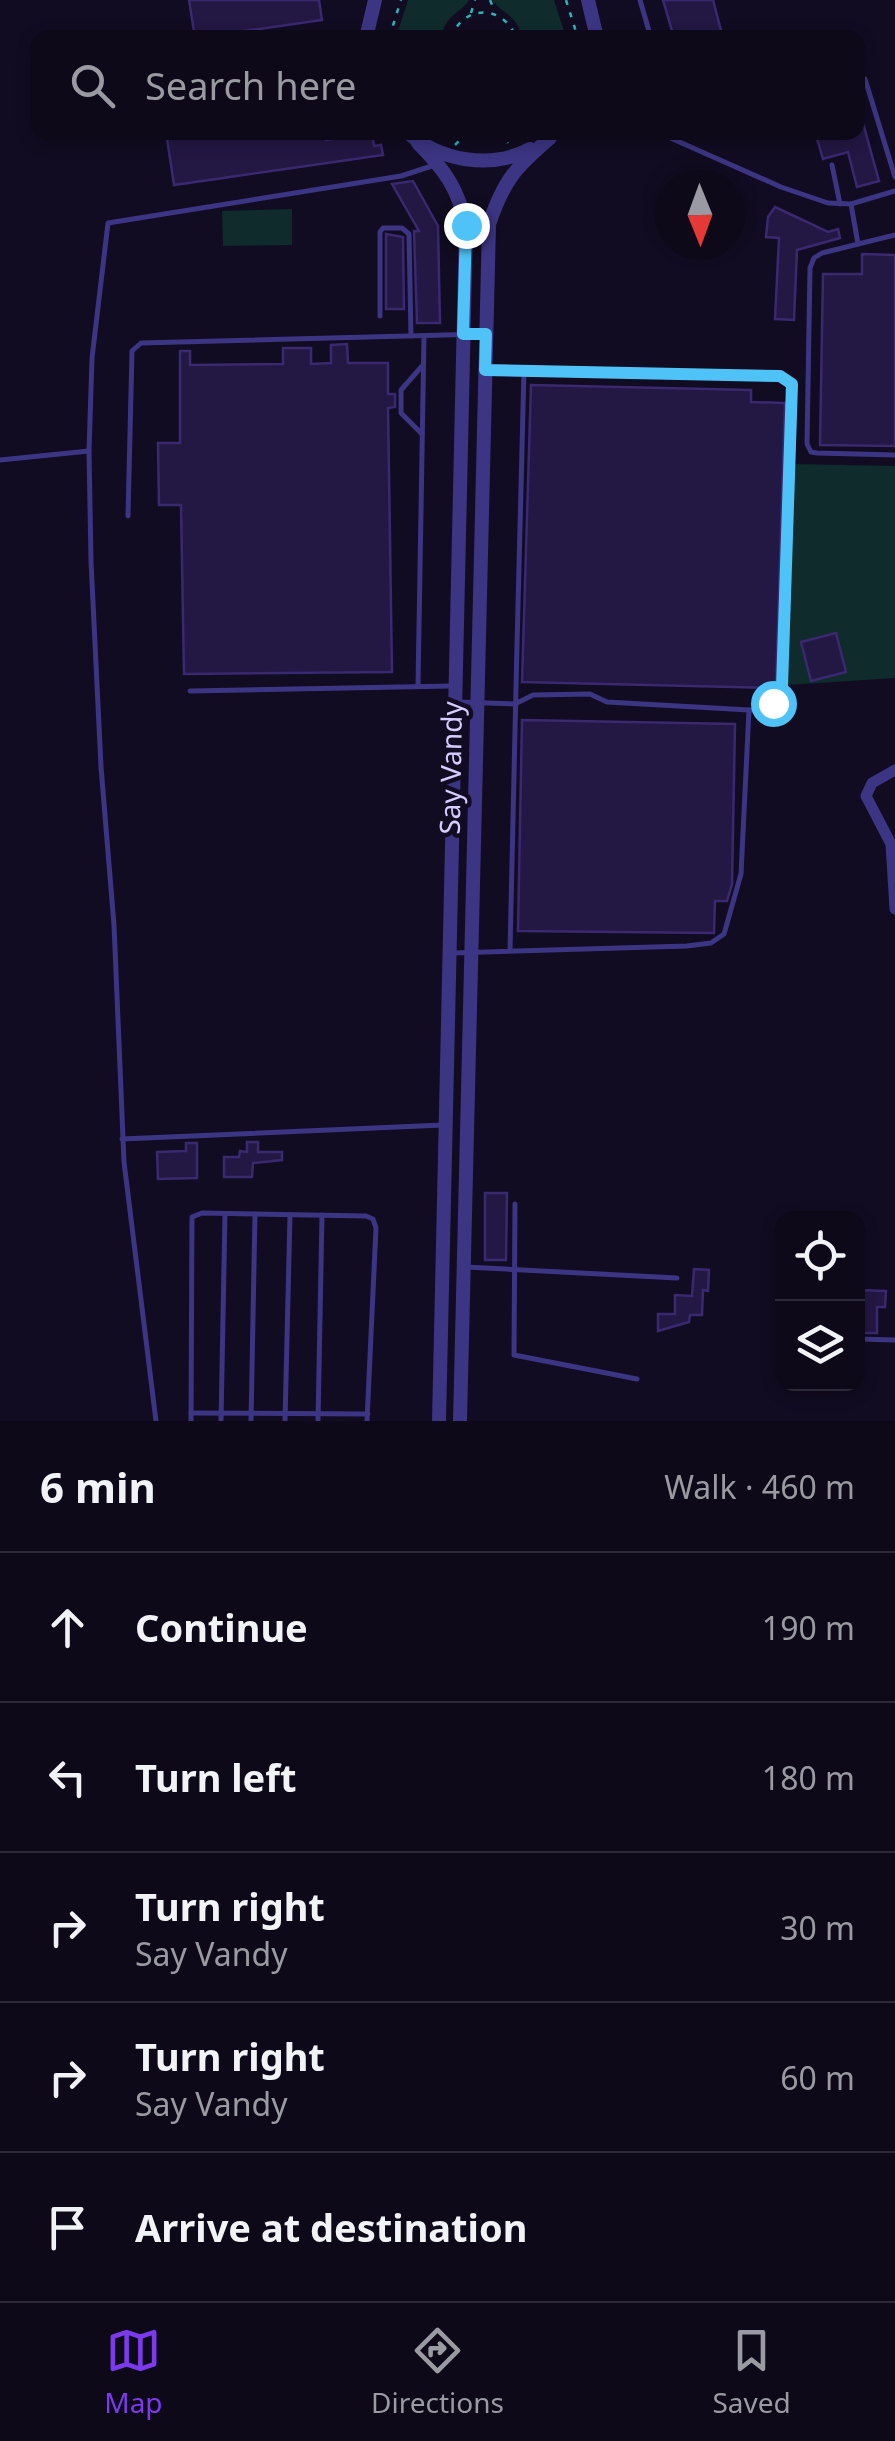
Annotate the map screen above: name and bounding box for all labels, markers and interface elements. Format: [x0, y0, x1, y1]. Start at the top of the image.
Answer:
search box [30, 30, 865, 140]
icon: search [65, 58, 120, 113]
text: Search here [145, 59, 356, 111]
north arrow [655, 170, 745, 260]
route end [444, 203, 490, 249]
route start [751, 681, 797, 727]
street label: Say Vandy [430, 700, 470, 835]
map controls [775, 1211, 865, 1391]
button: locate [775, 1211, 865, 1301]
button: layers [775, 1301, 865, 1391]
text: 6 min [40, 1458, 156, 1515]
text: Walk · 460 m [664, 1465, 855, 1508]
icon: ahead [40, 1600, 95, 1655]
text: Continue [135, 1601, 308, 1653]
text: 190 m [762, 1606, 855, 1649]
icon: left [40, 1750, 95, 1805]
text: Turn left [135, 1751, 297, 1803]
text: 180 m [762, 1756, 855, 1799]
text: Turn right [135, 1880, 325, 1932]
icon: right [40, 1900, 95, 1955]
text: 30 m [780, 1906, 855, 1949]
text: Say Vandy [135, 1932, 287, 1975]
text: Turn right [135, 2030, 325, 2082]
icon: right [40, 2050, 95, 2105]
text: 60 m [780, 2056, 855, 2099]
text: Say Vandy [135, 2082, 287, 2125]
icon: arrive [40, 2200, 95, 2255]
text: Arrive at destination [135, 2201, 527, 2253]
tab: Map [104, 2323, 163, 2421]
tab: Directions [371, 2323, 504, 2421]
tab: Saved [712, 2323, 791, 2421]

